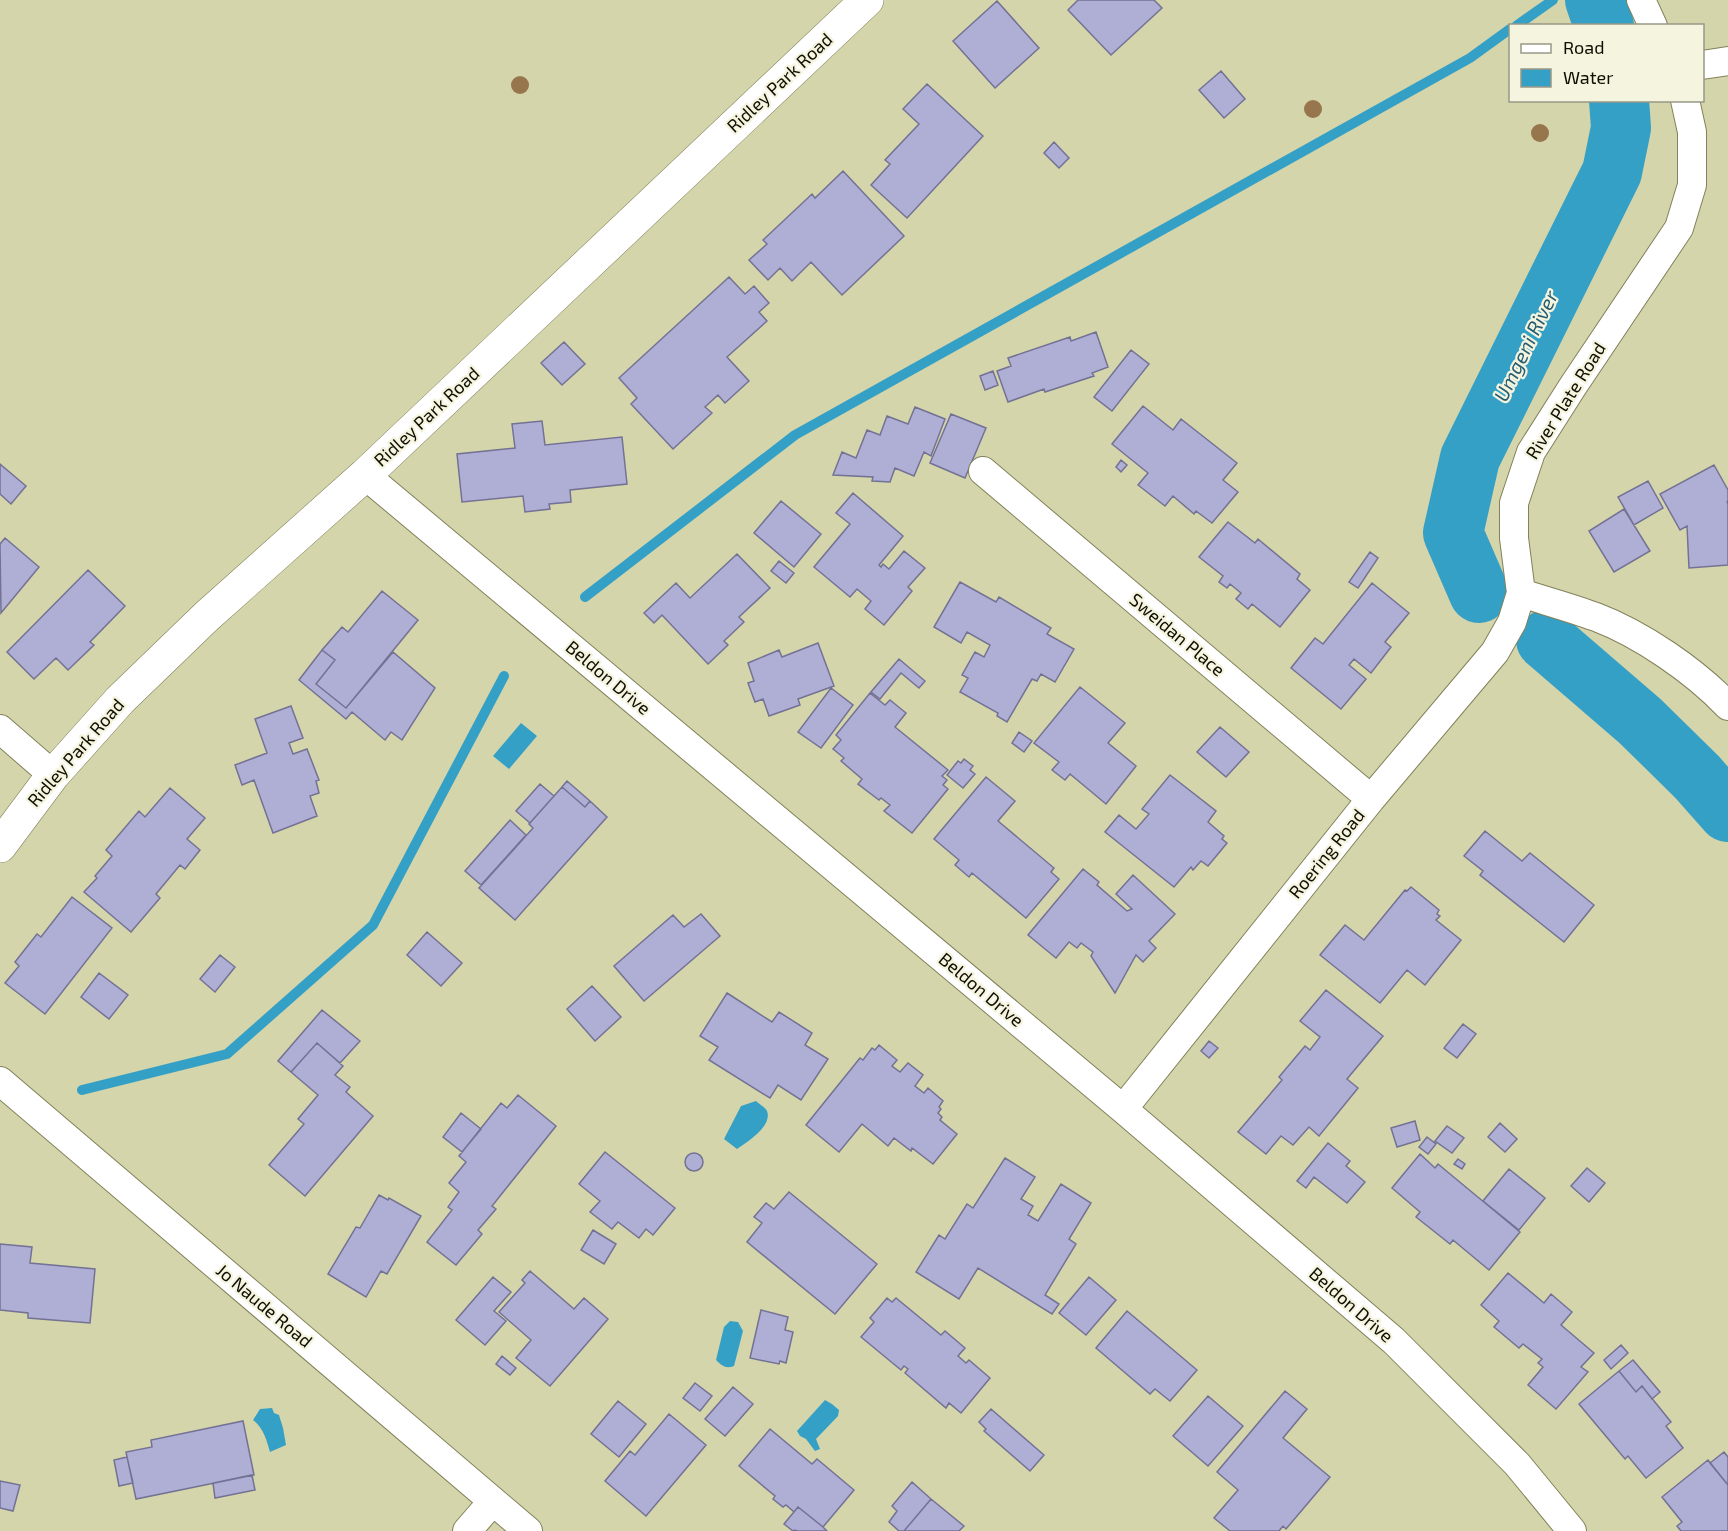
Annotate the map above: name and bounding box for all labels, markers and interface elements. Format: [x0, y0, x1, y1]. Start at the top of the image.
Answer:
legend [1509, 24, 1704, 102]
street label: Ridley Park Road [722, 28, 837, 137]
text: Road [1563, 36, 1604, 58]
text: Water [1563, 66, 1613, 88]
water label: Umgeni River [1488, 285, 1563, 405]
street label: River Plate Road [1520, 338, 1610, 463]
street label: Ridley Park Road [369, 362, 484, 471]
street label: Sweidan Place [1125, 588, 1230, 681]
street label: Beldon Drive [562, 635, 656, 719]
street label: Ridley Park Road [22, 694, 128, 811]
street label: Roering Road [1284, 804, 1369, 902]
street label: Beldon Drive [935, 947, 1029, 1031]
street label: Jo Naude Road [212, 1259, 317, 1352]
street label: Beldon Drive [1305, 1262, 1398, 1347]

